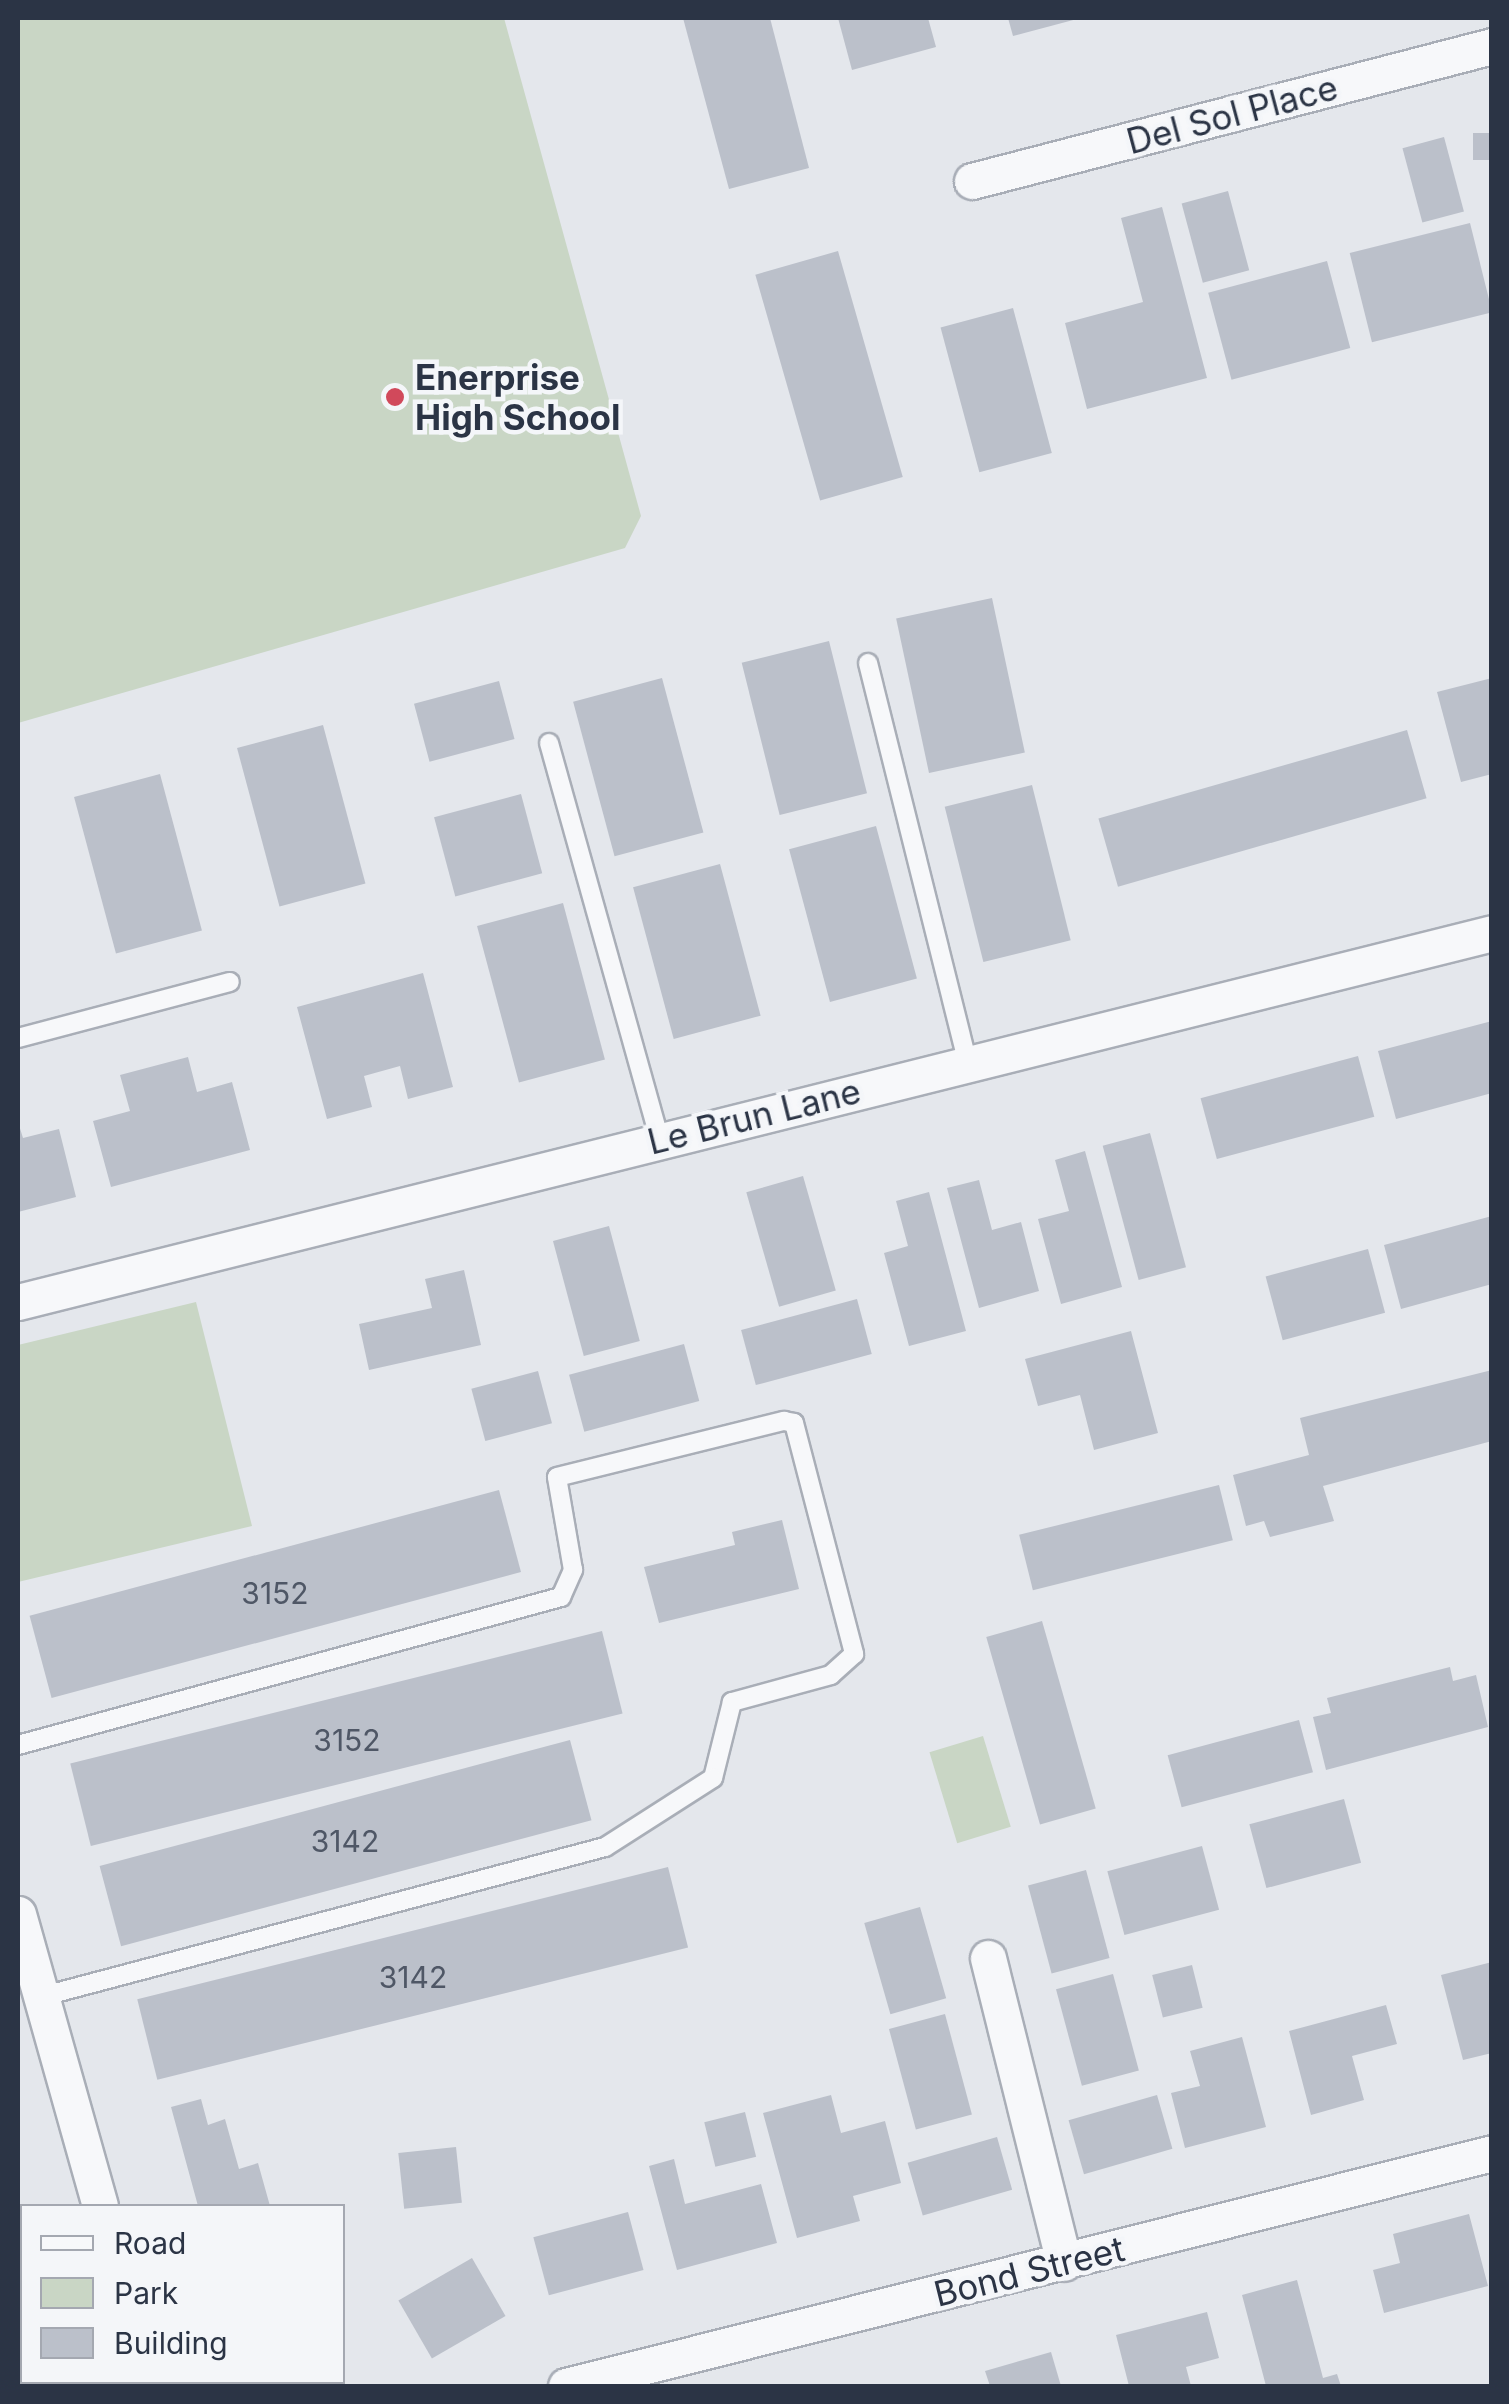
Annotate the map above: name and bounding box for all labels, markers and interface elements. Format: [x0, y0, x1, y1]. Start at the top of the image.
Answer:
street label: Del Sol Place [1122, 66, 1342, 162]
place label: Enerprise High School [415, 356, 621, 438]
marker: Enerprise High School [384, 386, 406, 408]
street label: Le Brun Lane [643, 1069, 865, 1163]
house number: 3152 [241, 1575, 309, 1611]
house number: 3152 [313, 1722, 381, 1758]
house number: 3142 [311, 1823, 379, 1859]
house number: 3142 [379, 1959, 447, 1995]
legend [20, 2204, 345, 2384]
text: Road [114, 2225, 186, 2261]
street label: Bond Street [930, 2227, 1128, 2315]
text: Park [114, 2275, 178, 2311]
text: Building [114, 2325, 228, 2361]

